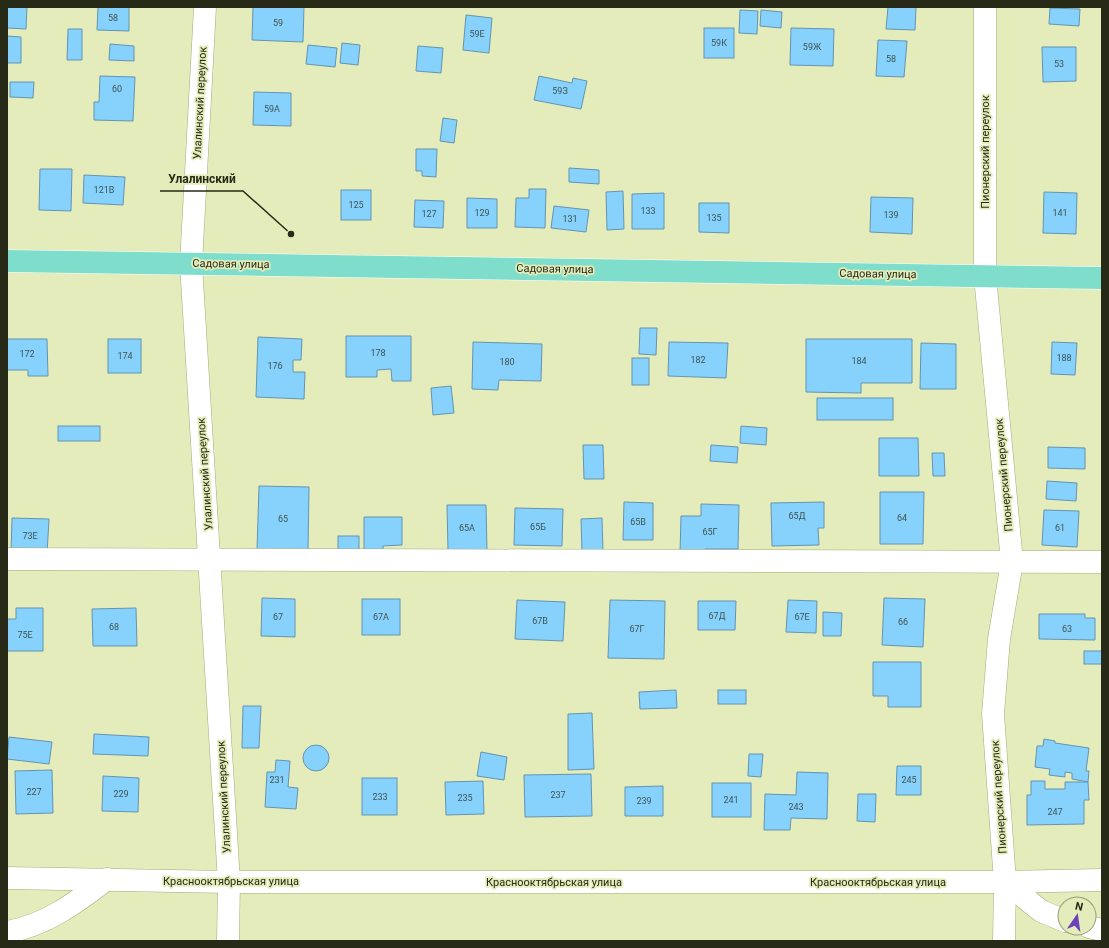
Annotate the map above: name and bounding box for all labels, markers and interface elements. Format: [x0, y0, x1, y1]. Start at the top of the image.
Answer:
house number: 58 [108, 13, 118, 23]
house number: 59 [273, 18, 283, 28]
house number: 59Е [469, 29, 485, 39]
house number: 59К [711, 38, 727, 48]
house number: 59Ж [803, 42, 822, 52]
street label: Улалинский переулок [191, 46, 209, 160]
house number: 58 [886, 54, 896, 64]
house number: 53 [1054, 59, 1064, 69]
house number: 60 [112, 84, 122, 94]
house number: 59З [552, 86, 568, 96]
street label: Пионерский переулок [979, 95, 992, 209]
house number: 59А [264, 104, 280, 114]
callout: Улалинский [160, 167, 243, 191]
text: Улалинский [168, 172, 236, 186]
house number: 121В [94, 185, 115, 195]
house number: 125 [348, 200, 364, 210]
house number: 133 [640, 206, 656, 216]
house number: 129 [474, 208, 490, 218]
house number: 141 [1052, 208, 1068, 218]
house number: 127 [421, 209, 437, 219]
house number: 139 [883, 210, 899, 220]
house number: 135 [706, 213, 722, 223]
house number: 131 [562, 214, 578, 224]
street label: Садовая улица [192, 257, 270, 271]
street label: Садовая улица [516, 262, 594, 276]
street label: Садовая улица [839, 267, 917, 281]
house number: 178 [370, 348, 386, 358]
house number: 172 [19, 349, 35, 359]
house number: 174 [117, 351, 133, 361]
house number: 188 [1056, 353, 1072, 363]
house number: 182 [690, 355, 706, 365]
house number: 184 [851, 356, 867, 366]
house number: 180 [499, 357, 515, 367]
house number: 176 [267, 361, 283, 371]
street label: Улалинский переулок [195, 417, 215, 531]
street label: Пионерский переулок [993, 418, 1015, 532]
house number: 65Д [789, 511, 806, 521]
house number: 64 [897, 513, 907, 523]
house number: 65 [278, 514, 288, 524]
house number: 65В [630, 517, 646, 527]
house number: 65Б [530, 522, 546, 532]
house number: 65А [459, 523, 475, 533]
house number: 61 [1055, 523, 1065, 533]
house number: 65Г [702, 527, 718, 537]
house number: 73Е [22, 531, 38, 541]
house number: 67Д [709, 611, 726, 621]
house number: 67 [273, 612, 283, 622]
house number: 67А [373, 612, 389, 622]
house number: 67Е [794, 612, 810, 622]
house number: 67В [532, 616, 548, 626]
house number: 66 [898, 617, 908, 627]
house number: 68 [109, 622, 119, 632]
house number: 67Г [629, 624, 645, 634]
house number: 63 [1062, 624, 1072, 634]
house number: 75Е [17, 630, 33, 640]
street label: Улалинский переулок [215, 740, 233, 854]
street label: Пионерский переулок [989, 740, 1009, 854]
house number: 231 [269, 775, 285, 785]
house number: 245 [901, 775, 917, 785]
house number: 227 [26, 787, 42, 797]
house number: 229 [113, 789, 129, 799]
house number: 237 [550, 790, 566, 800]
house number: 233 [372, 792, 388, 802]
house number: 235 [457, 793, 473, 803]
house number: 241 [723, 795, 739, 805]
house number: 239 [636, 796, 652, 806]
house number: 243 [788, 802, 804, 812]
house number: 247 [1047, 807, 1063, 817]
street label: Краснооктябрьская улица [163, 875, 299, 888]
street label: Краснооктябрьская улица [486, 876, 622, 889]
street label: Краснооктябрьская улица [810, 876, 946, 889]
north arrow [1057, 896, 1097, 936]
text: N [1074, 900, 1085, 914]

